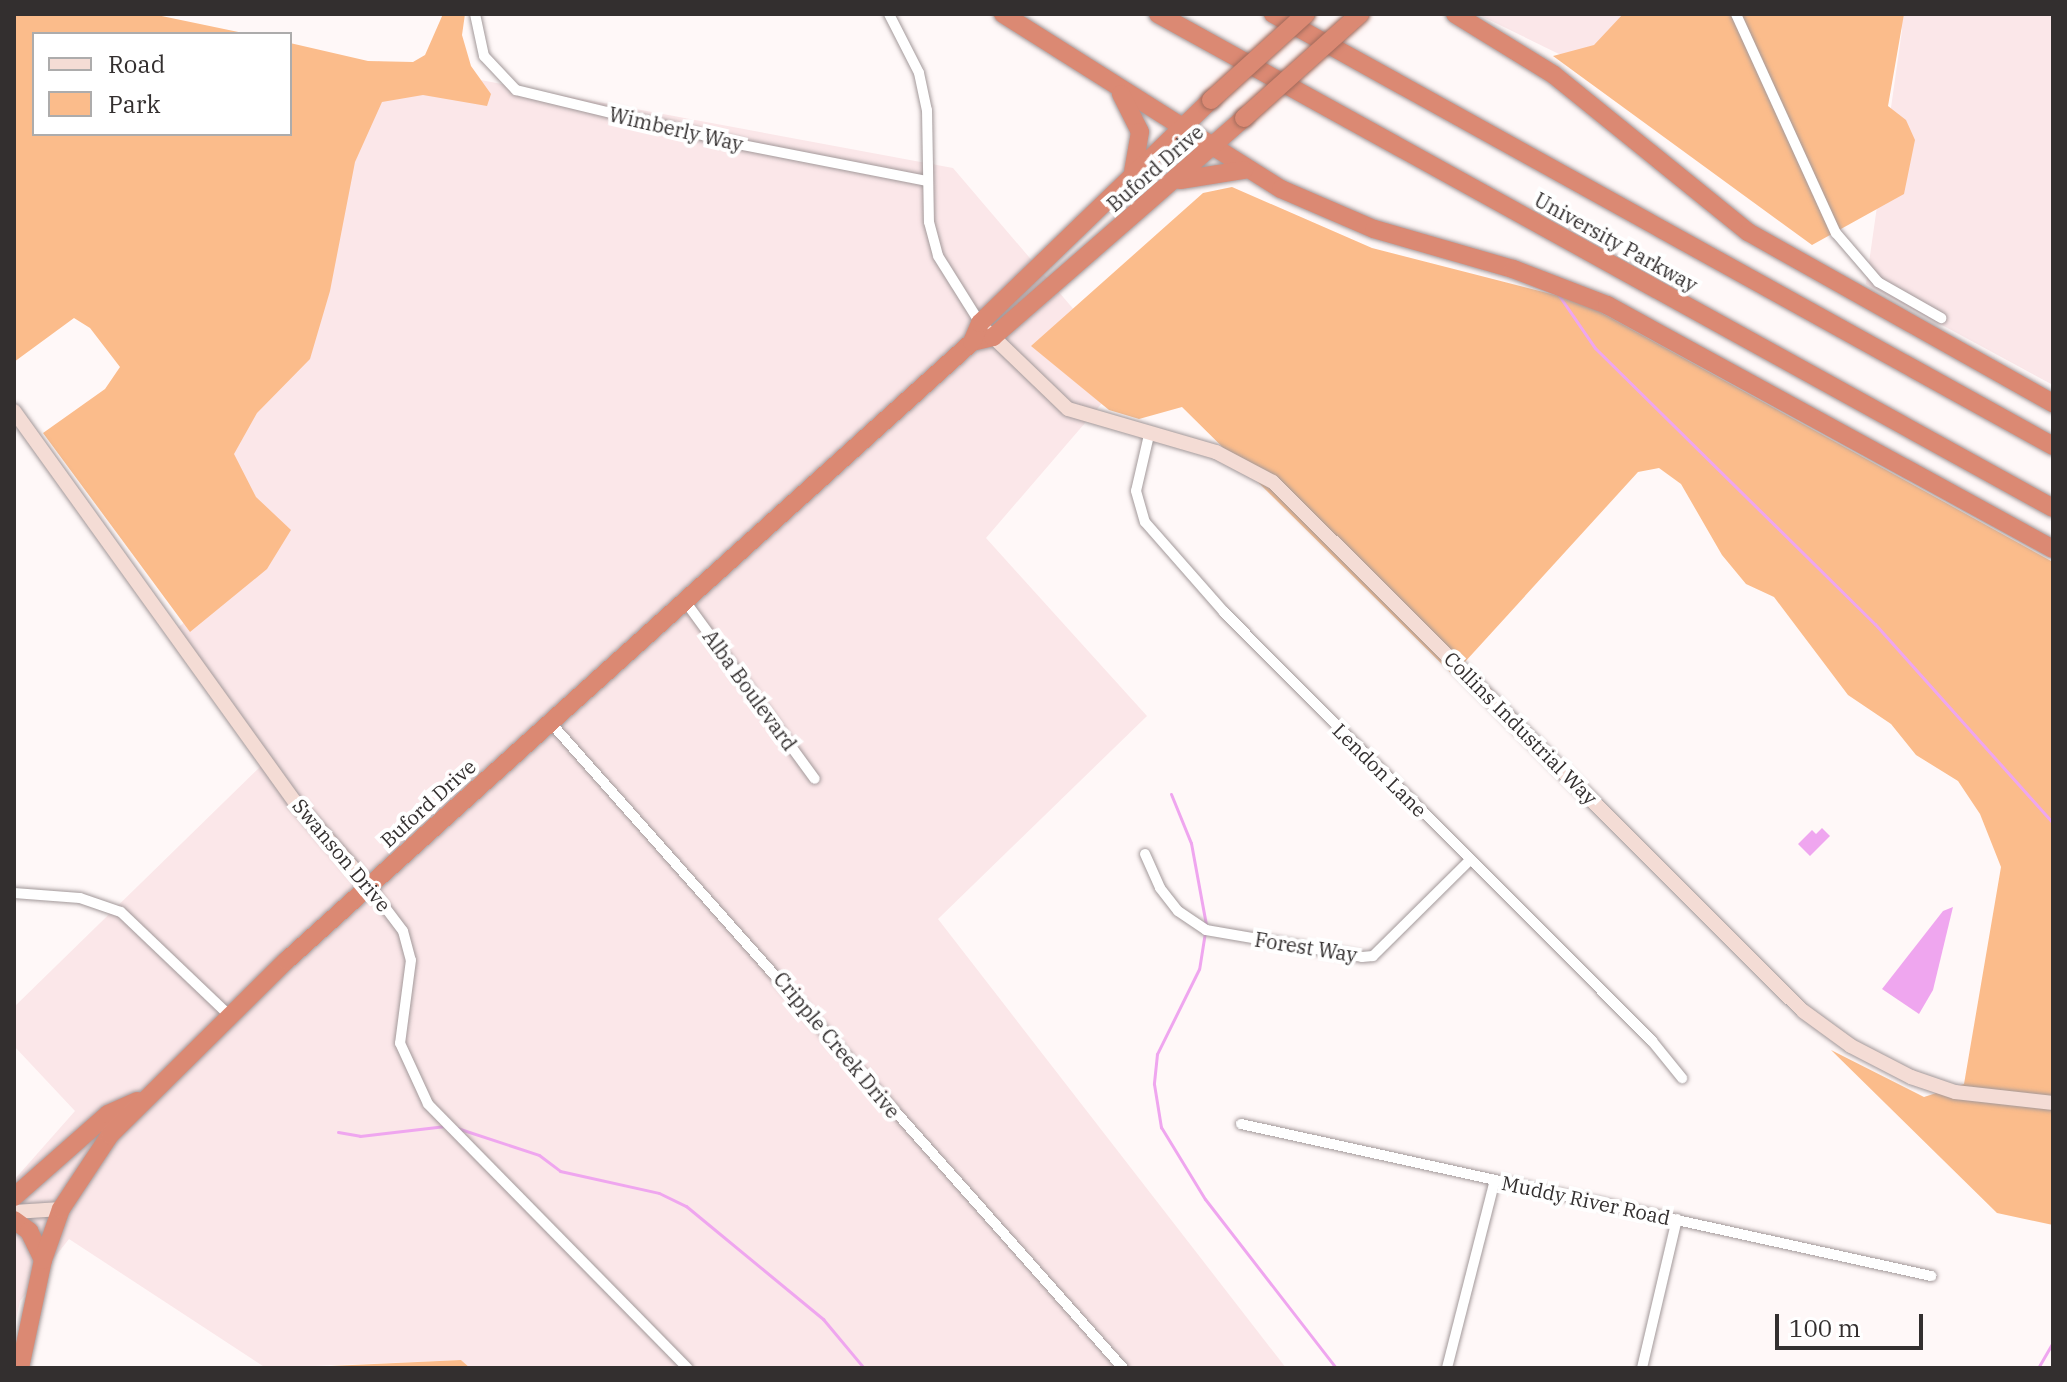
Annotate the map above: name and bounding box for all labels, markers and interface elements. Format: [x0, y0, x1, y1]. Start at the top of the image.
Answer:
legend [32, 32, 292, 136]
text: Road [108, 48, 165, 80]
text: Park [108, 88, 160, 120]
street label: Wimberly Way [607, 102, 745, 156]
street label: Buford Drive [1102, 120, 1208, 216]
street label: University Parkway [1530, 187, 1702, 297]
street label: Alba Boulevard [698, 625, 802, 755]
street label: Collins Industrial Way [1439, 646, 1603, 810]
street label: Lendon Lane [1328, 718, 1432, 822]
street label: Buford Drive [375, 754, 481, 852]
street label: Swanson Drive [288, 794, 396, 916]
street label: Forest Way [1253, 927, 1359, 967]
street label: Cripple Creek Drive [769, 967, 905, 1123]
street label: Muddy River Road [1500, 1170, 1672, 1230]
scale bar [1779, 1298, 1927, 1348]
text: 100 m [1789, 1312, 1861, 1344]

